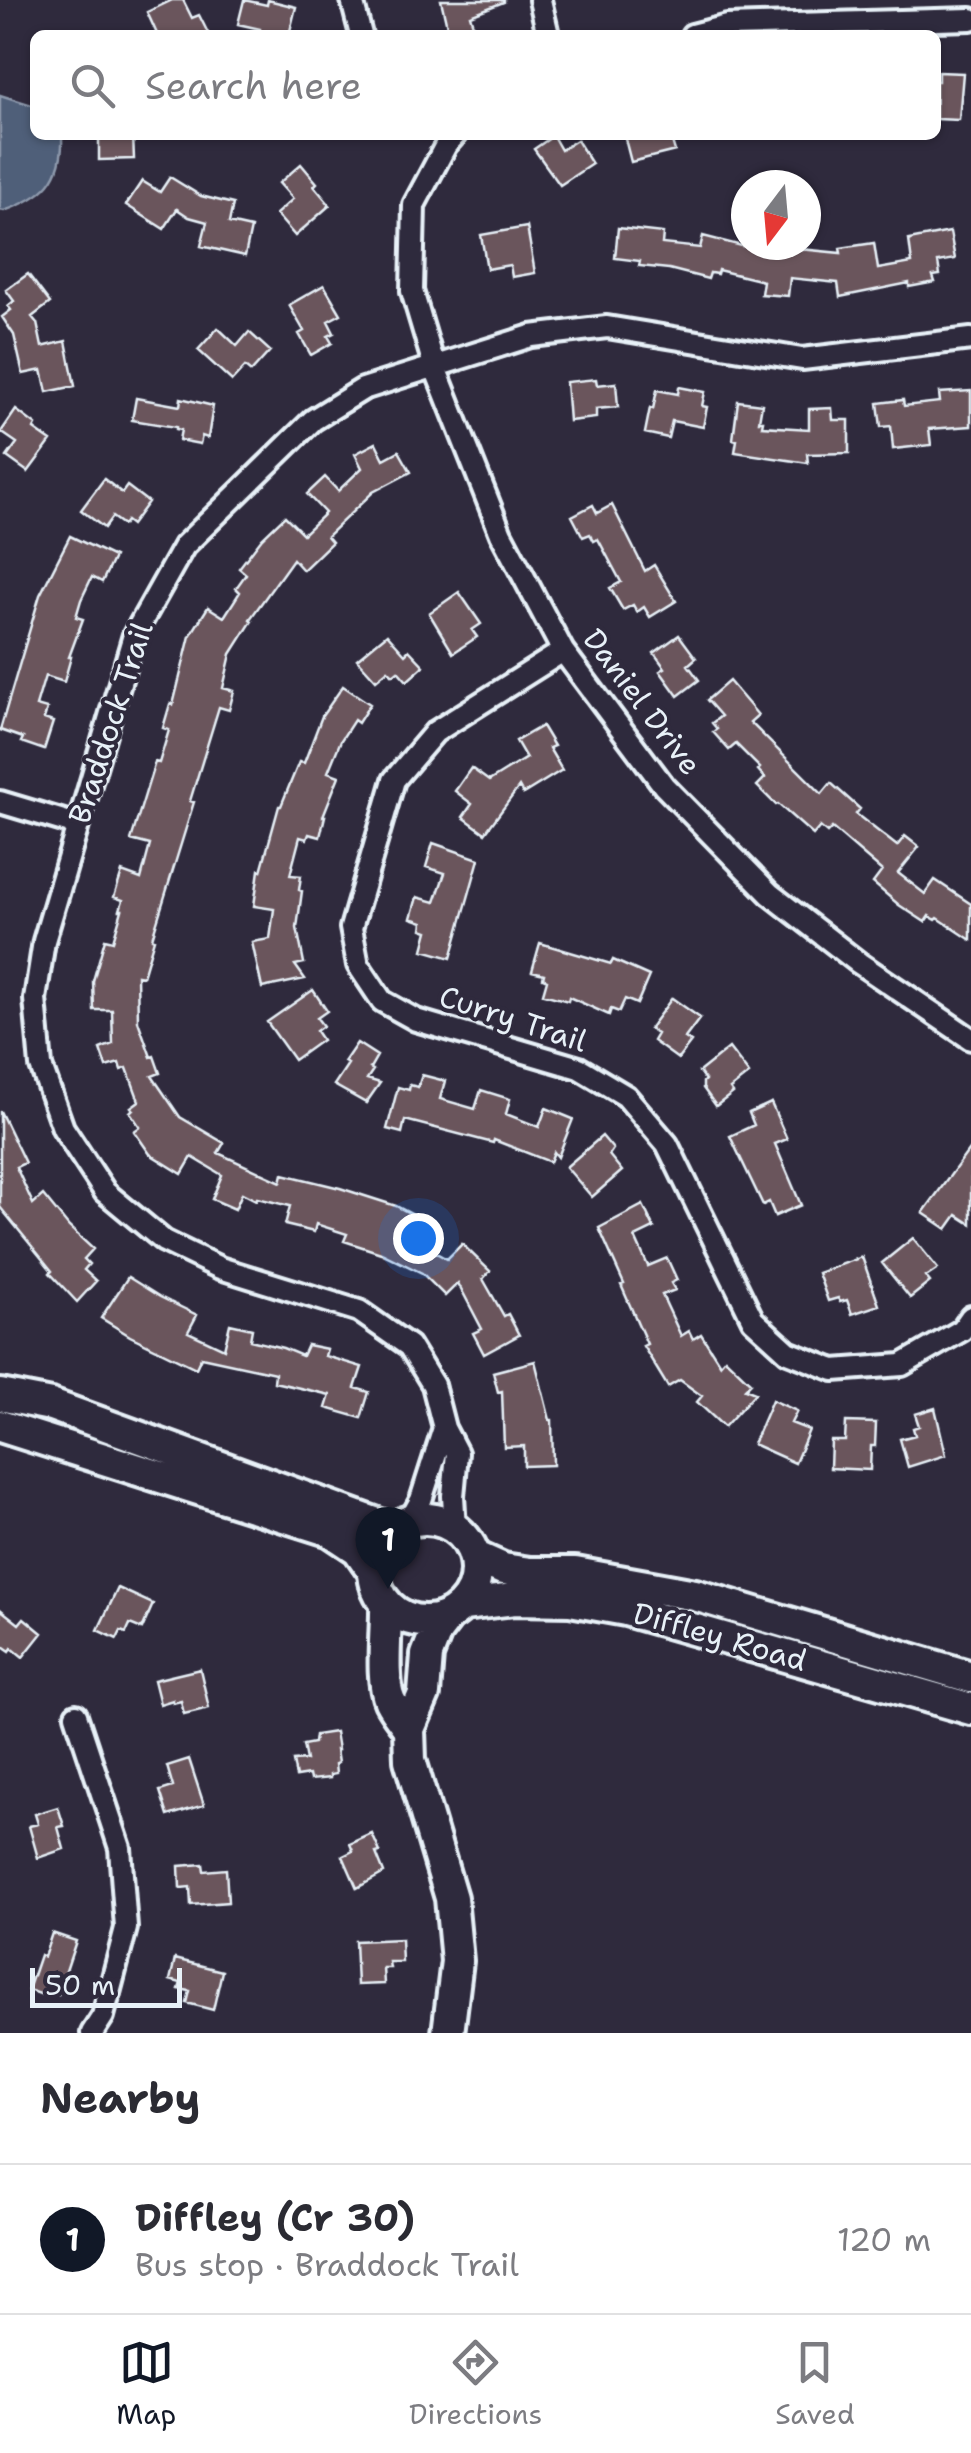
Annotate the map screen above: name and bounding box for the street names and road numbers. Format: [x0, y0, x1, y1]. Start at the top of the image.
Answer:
street label: Braddock Trail [59, 617, 162, 829]
street label: Daniel Drive [574, 620, 711, 783]
street label: Curry Trail [434, 975, 592, 1062]
street label: Diffley Road [629, 1592, 812, 1681]

